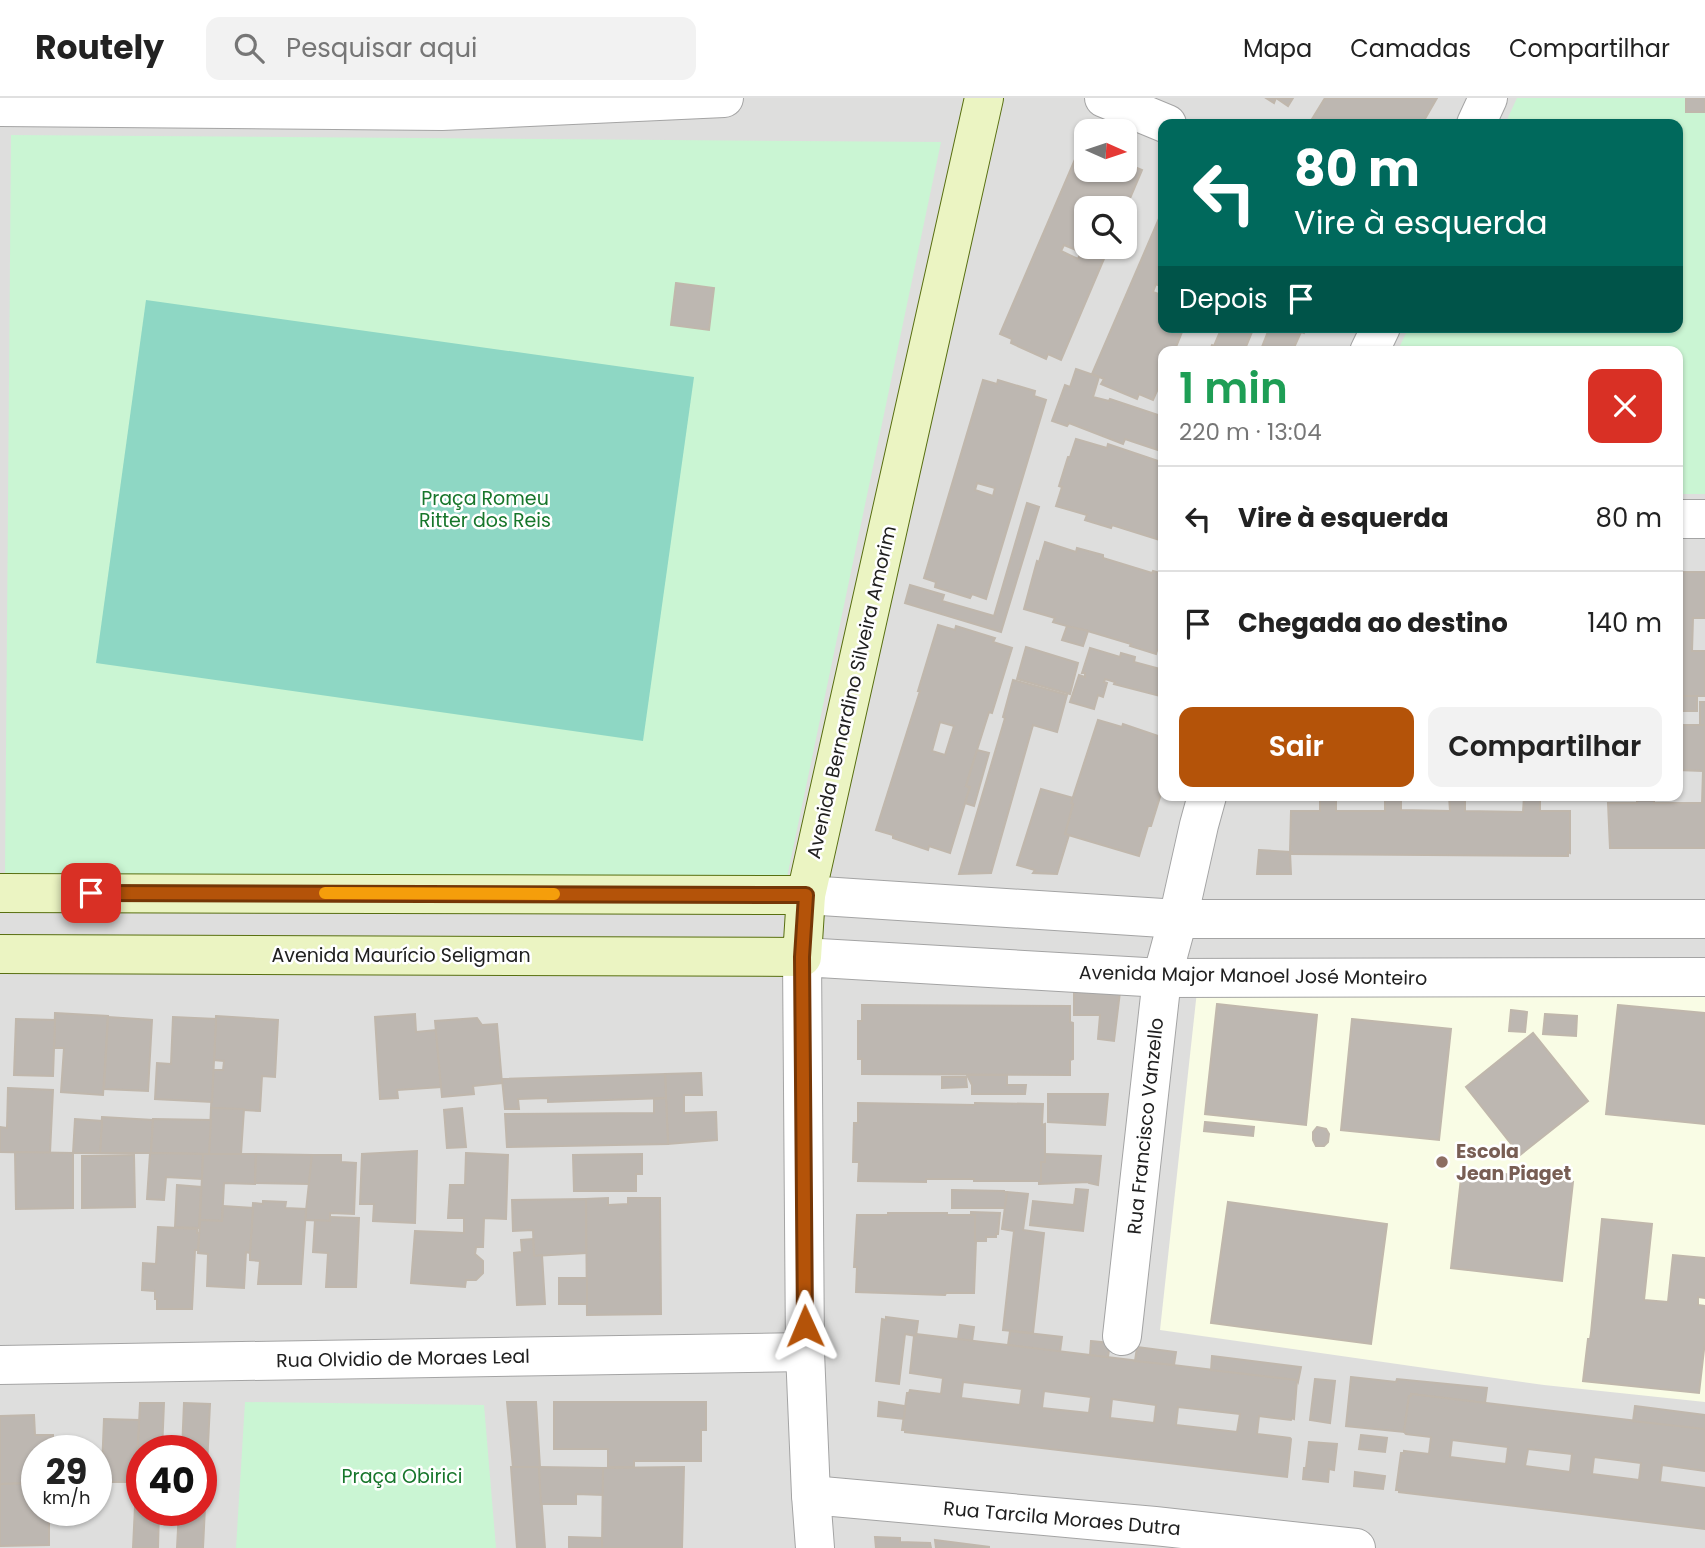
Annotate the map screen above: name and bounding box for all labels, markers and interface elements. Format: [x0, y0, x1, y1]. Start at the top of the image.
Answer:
search box [206, 17, 696, 80]
text: Routely [35, 24, 164, 71]
icon: search [230, 29, 268, 67]
text: Pesquisar aqui [286, 30, 477, 66]
text: Mapa [1243, 32, 1312, 65]
text: Camadas [1350, 32, 1471, 65]
text: Compartilhar [1509, 32, 1670, 65]
north arrow [1074, 119, 1138, 182]
map controls [1074, 119, 1137, 259]
text: 80 m [1294, 135, 1420, 203]
icon: left [1179, 147, 1270, 238]
button: search [1074, 196, 1137, 259]
text: Vire à esquerda [1294, 200, 1548, 245]
icon: arrive [1282, 280, 1320, 318]
text: Depois [1179, 281, 1268, 317]
text: 1 min [1179, 359, 1288, 418]
button: close [1588, 369, 1662, 443]
text: 220 m · 13:04 [1179, 416, 1322, 448]
park label: Praça Romeu Ritter dos Reis [419, 485, 551, 534]
icon: left [1179, 500, 1217, 538]
text: Vire à esquerda [1238, 500, 1449, 536]
text: 80 m [1596, 500, 1662, 536]
street label: Avenida Bernardino Silveira Amorim [800, 523, 903, 861]
icon: arrive [1179, 605, 1217, 643]
text: Chegada ao destino [1238, 605, 1508, 641]
text: 140 m [1587, 605, 1662, 641]
button: Sair [1179, 707, 1414, 787]
button: Compartilhar [1428, 707, 1662, 787]
pin [61, 863, 121, 923]
icon: arrive [72, 874, 110, 912]
street label: Avenida Maurício Seligman [271, 942, 531, 969]
street label: Avenida Major Manoel José Monteiro [1079, 959, 1427, 992]
street label: Rua Francisco Vanzello [1121, 1016, 1170, 1236]
place label: Escola Jean Piaget [1456, 1138, 1571, 1187]
marker: Escola Jean Piaget [1434, 1154, 1450, 1170]
position arrow [768, 1289, 842, 1363]
street label: Rua Olvidio de Moraes Leal [276, 1343, 530, 1374]
speed limit sign: 40 [126, 1435, 217, 1526]
text: 29 [46, 1447, 87, 1496]
park label: Praça Obirici [342, 1463, 462, 1490]
text: km/h [43, 1485, 90, 1510]
street label: Rua Tarcila Moraes Dutra [942, 1495, 1182, 1542]

